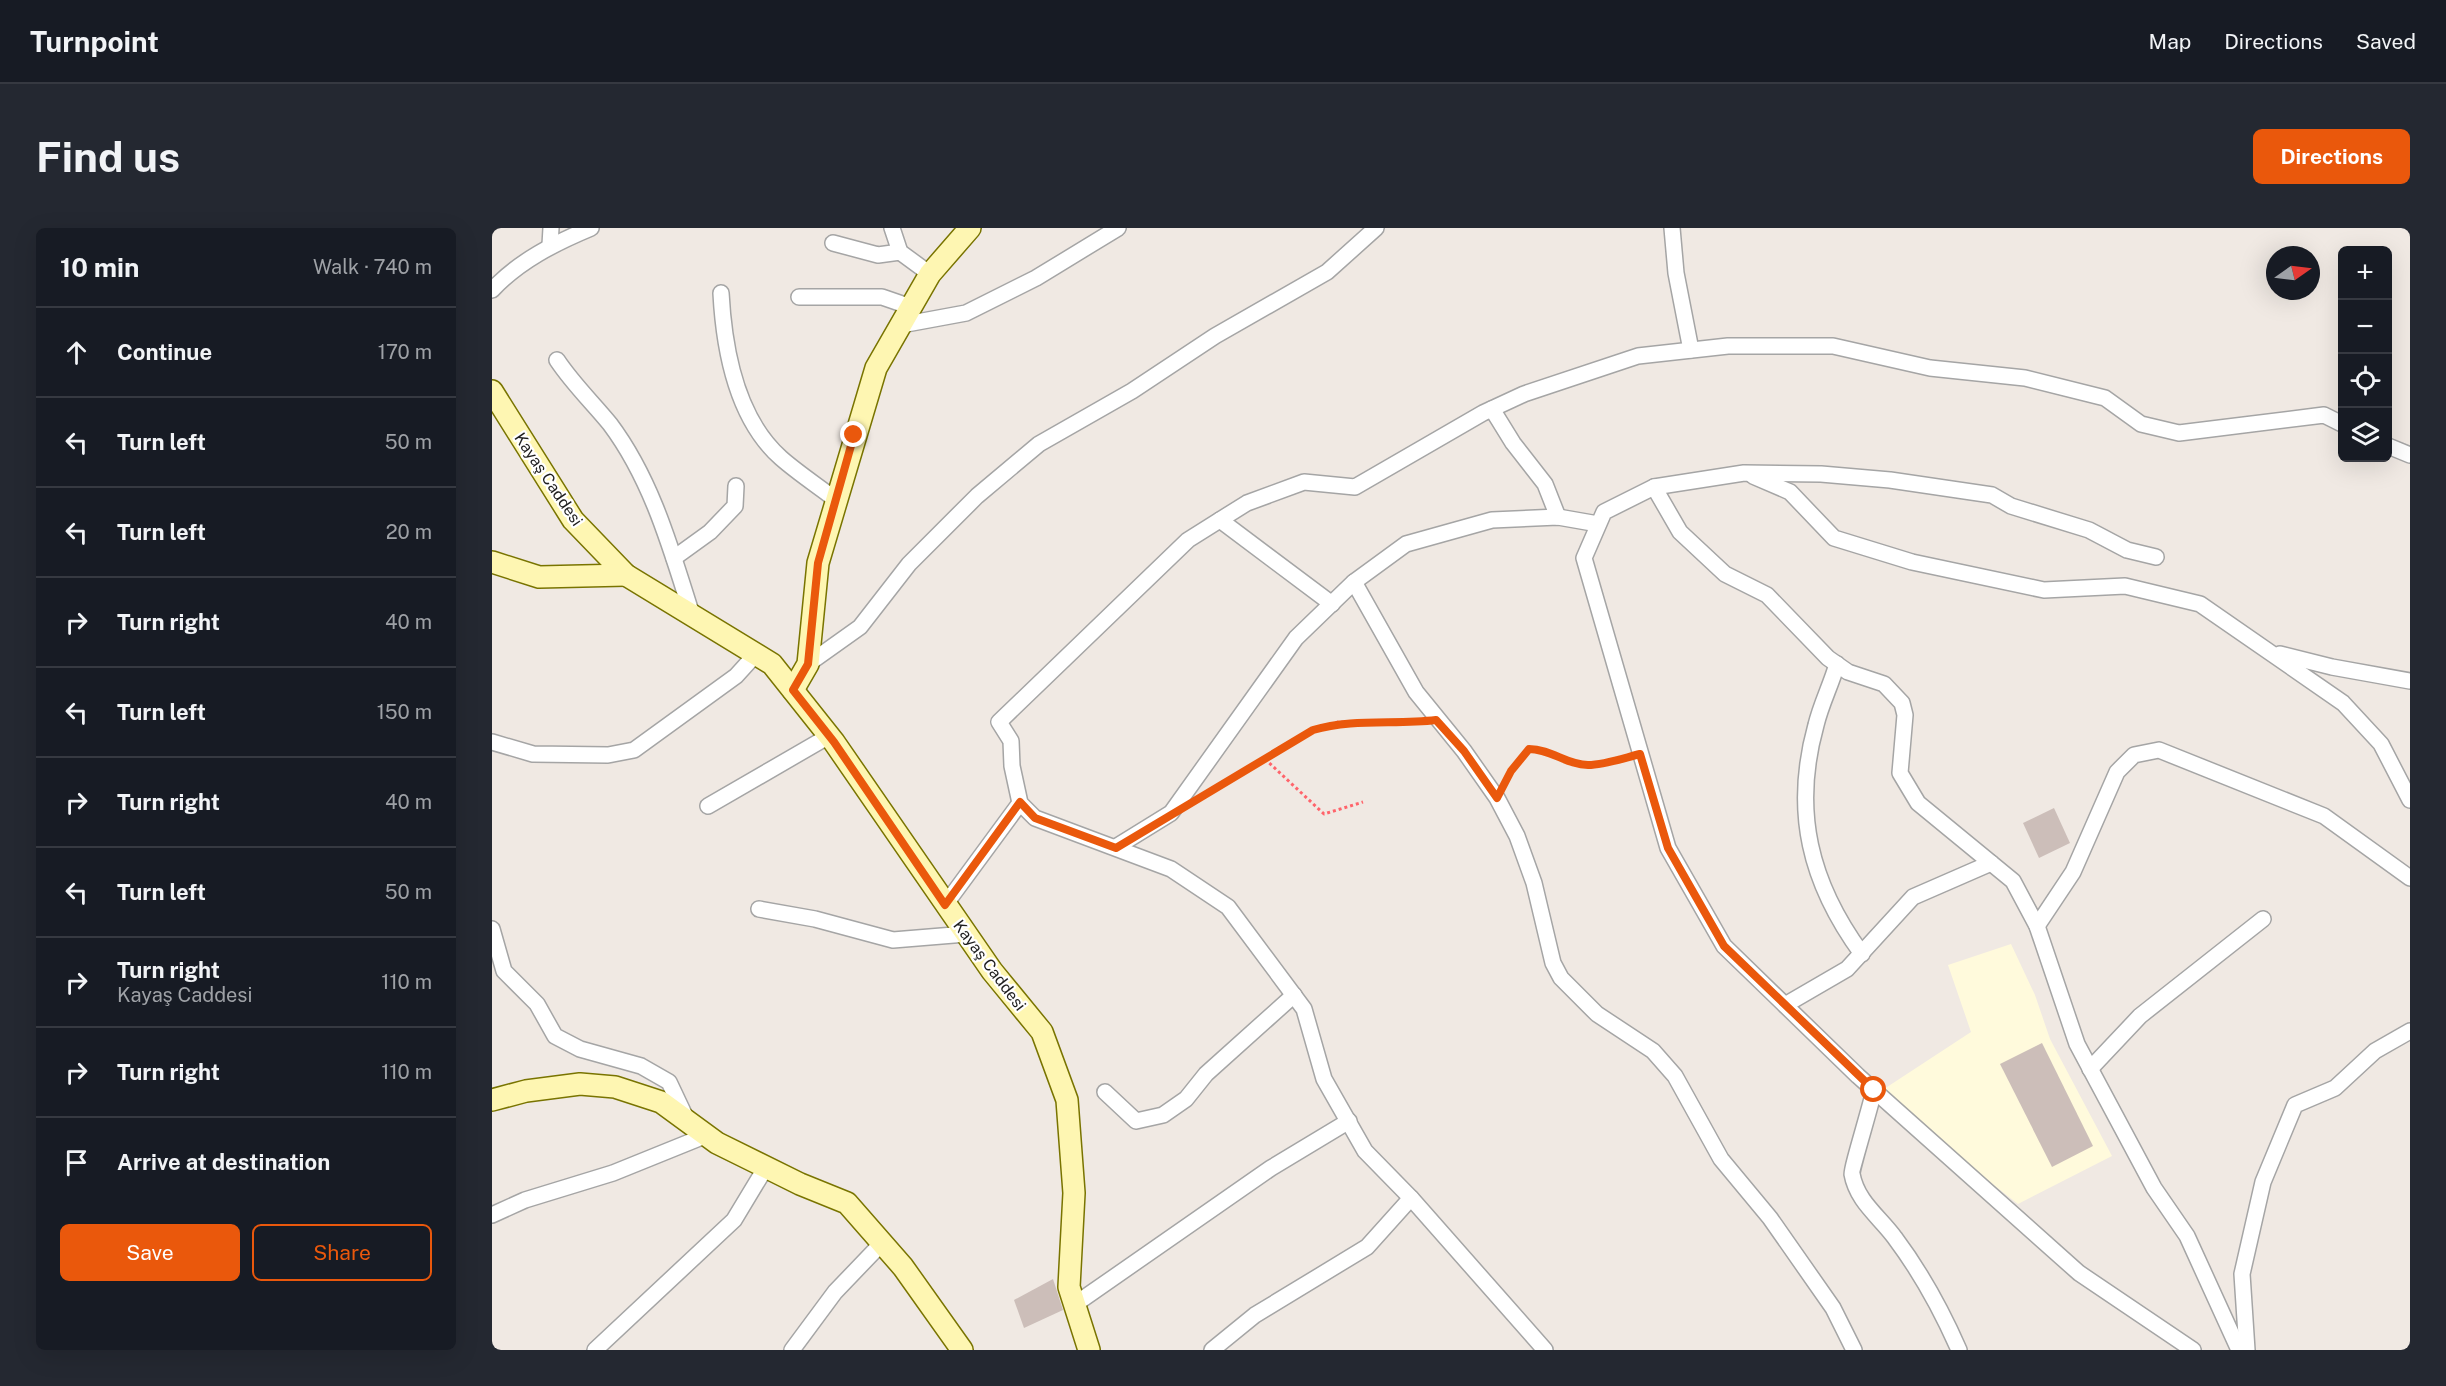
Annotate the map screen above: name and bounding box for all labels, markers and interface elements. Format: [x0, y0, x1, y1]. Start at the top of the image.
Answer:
text: Turnpoint [30, 25, 159, 58]
text: Map [2149, 29, 2191, 54]
text: Directions [2224, 29, 2323, 54]
text: Saved [2356, 29, 2416, 54]
button: Directions [2253, 129, 2410, 184]
text: Find us [36, 132, 180, 181]
north arrow [2266, 246, 2320, 300]
map controls [2338, 246, 2392, 462]
button: + [2338, 246, 2392, 300]
text: 10 min [60, 252, 139, 283]
text: Walk · 740 m [313, 255, 432, 279]
button: − [2338, 300, 2392, 354]
icon: ahead [60, 336, 93, 369]
text: Continue [117, 339, 212, 365]
text: 170 m [378, 340, 432, 364]
button: locate [2338, 354, 2392, 408]
button: layers [2338, 408, 2392, 462]
route end [840, 421, 866, 447]
icon: left [60, 426, 93, 459]
text: Turn left [117, 429, 206, 455]
street label: Kayaş Caddesi [510, 429, 587, 530]
text: 50 m [385, 430, 432, 454]
icon: left [60, 516, 93, 549]
text: Turn left [117, 519, 206, 545]
text: 20 m [386, 520, 432, 544]
icon: right [60, 606, 93, 639]
text: Turn right [117, 609, 220, 635]
text: 40 m [385, 610, 432, 634]
icon: left [60, 696, 93, 729]
text: Turn left [117, 699, 206, 725]
text: 150 m [377, 700, 432, 724]
icon: right [60, 786, 93, 819]
text: Turn right [117, 789, 220, 815]
text: 40 m [385, 790, 432, 814]
icon: left [60, 876, 93, 909]
text: Turn left [117, 879, 206, 905]
text: 50 m [385, 880, 432, 904]
street label: Kayaş Caddesi [949, 916, 1030, 1014]
text: Turn right [117, 957, 220, 983]
icon: right [60, 966, 93, 999]
text: 110 m [381, 970, 432, 994]
text: Kayaş Caddesi [117, 983, 252, 1007]
icon: right [60, 1056, 93, 1089]
text: Turn right [117, 1059, 220, 1085]
text: 110 m [381, 1060, 432, 1084]
route start [1860, 1076, 1886, 1102]
icon: arrive [60, 1146, 93, 1179]
text: Arrive at destination [117, 1149, 330, 1175]
button: Save [60, 1224, 240, 1281]
button: Share [252, 1224, 432, 1281]

